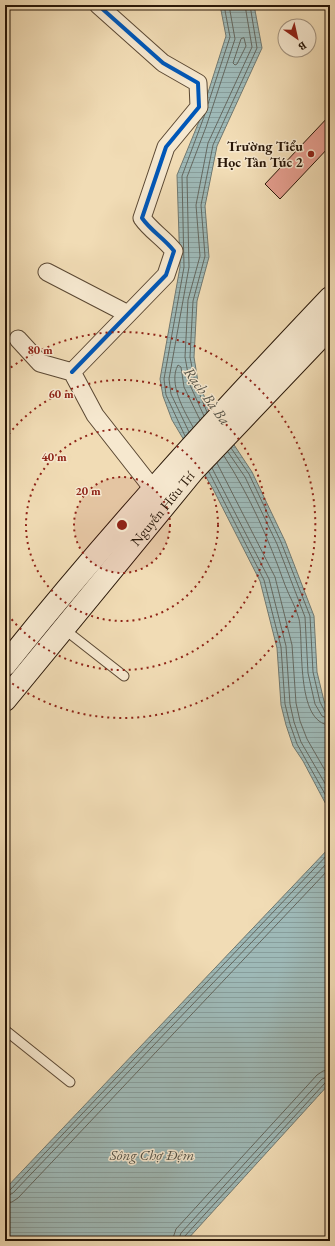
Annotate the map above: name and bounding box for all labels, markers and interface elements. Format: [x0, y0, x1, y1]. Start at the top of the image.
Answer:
north arrow [277, 18, 317, 58]
text: B [296, 39, 309, 54]
place label: Trường Tiểu Học Tân Túc 2 [217, 137, 304, 171]
marker: Trường Tiểu Học Tân Túc 2 [306, 149, 316, 159]
text: 80 m [27, 342, 53, 358]
water label: Rạch Bà Ba [180, 363, 235, 429]
text: 60 m [48, 386, 74, 402]
text: 40 m [41, 449, 67, 465]
street label: Nguyễn Hữu Trí [126, 467, 199, 549]
text: 20 m [75, 483, 101, 499]
centre of rings [115, 518, 129, 532]
water label: Sông Chợ Đệm [109, 1145, 194, 1164]

